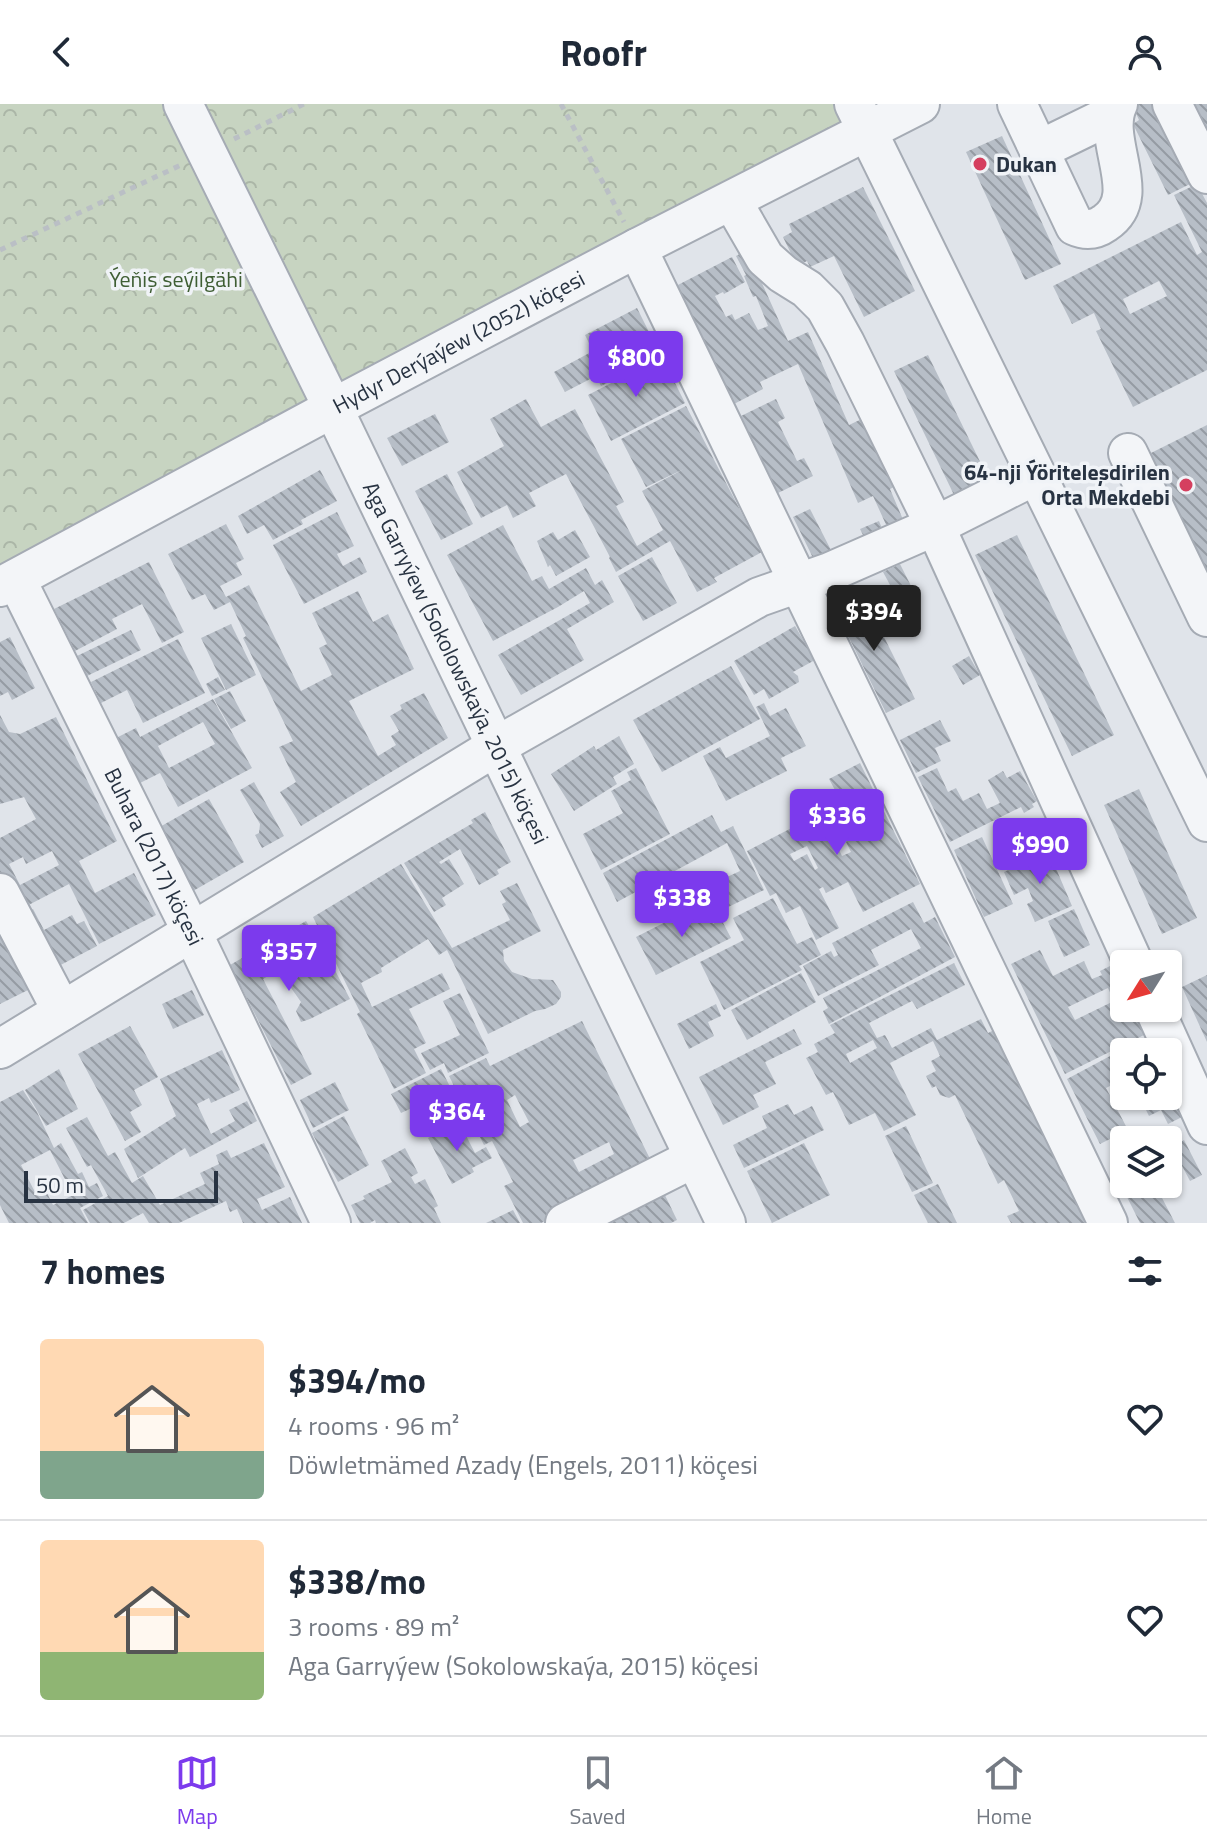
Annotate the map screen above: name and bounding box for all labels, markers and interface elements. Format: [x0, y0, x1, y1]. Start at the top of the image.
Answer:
text: Roofr [560, 25, 647, 80]
icon: back [40, 30, 84, 74]
icon: person [1123, 30, 1167, 74]
place label: Dukan [996, 147, 1057, 181]
marker: Dukan [971, 155, 989, 173]
street label: Hydyr Derýaýew (2052) köçesi [326, 261, 591, 422]
park label: Ýeňiş seýilgähi [109, 262, 243, 296]
pin: $800 [589, 331, 683, 399]
text: $800 [607, 337, 665, 376]
place label: 64-nji Ýöriteleşdirilen Orta Mekdebi [964, 455, 1170, 514]
street label: Aga Garryýew (Sokolowskaýa, 2015) köçesi [354, 476, 558, 850]
marker: 64-nji Ýöriteleşdirilen Orta Mekdebi [1177, 476, 1195, 494]
pin: $394 [827, 585, 921, 653]
text: $394 [845, 591, 903, 630]
street label: Buhara (2017) köçesi [96, 762, 213, 951]
pin: $336 [790, 789, 884, 857]
text: $336 [808, 795, 866, 834]
pin: $990 [993, 818, 1087, 886]
text: $990 [1011, 824, 1069, 863]
pin: $338 [635, 871, 729, 939]
text: $338 [653, 877, 711, 916]
pin: $357 [242, 925, 336, 993]
text: $357 [260, 931, 318, 970]
north arrow [1110, 950, 1182, 1022]
map controls [1110, 950, 1182, 1198]
button: locate [1110, 1038, 1182, 1110]
pin: $364 [410, 1085, 504, 1153]
text: $364 [428, 1091, 486, 1130]
button: layers [1110, 1126, 1182, 1198]
scale bar [24, 1167, 218, 1203]
text: 50 m [36, 1168, 84, 1202]
text: 7 homes [40, 1245, 165, 1297]
icon: filters [1123, 1249, 1167, 1293]
text: $394/mo [288, 1354, 426, 1406]
icon: home [104, 1371, 200, 1467]
icon: heart [1123, 1397, 1167, 1441]
text: 4 rooms · 96 m² [288, 1406, 459, 1445]
text: Döwletmämed Azady (Engels, 2011) köçesi [288, 1445, 758, 1484]
text: $338/mo [288, 1555, 426, 1607]
icon: home [104, 1572, 200, 1668]
icon: heart [1123, 1598, 1167, 1642]
text: 3 rooms · 89 m² [288, 1607, 459, 1646]
text: Aga Garryýew (Sokolowskaýa, 2015) köçesi [288, 1646, 759, 1685]
tab: Map [175, 1751, 219, 1833]
tab: Saved [570, 1751, 626, 1833]
tab: Home [976, 1751, 1032, 1833]

